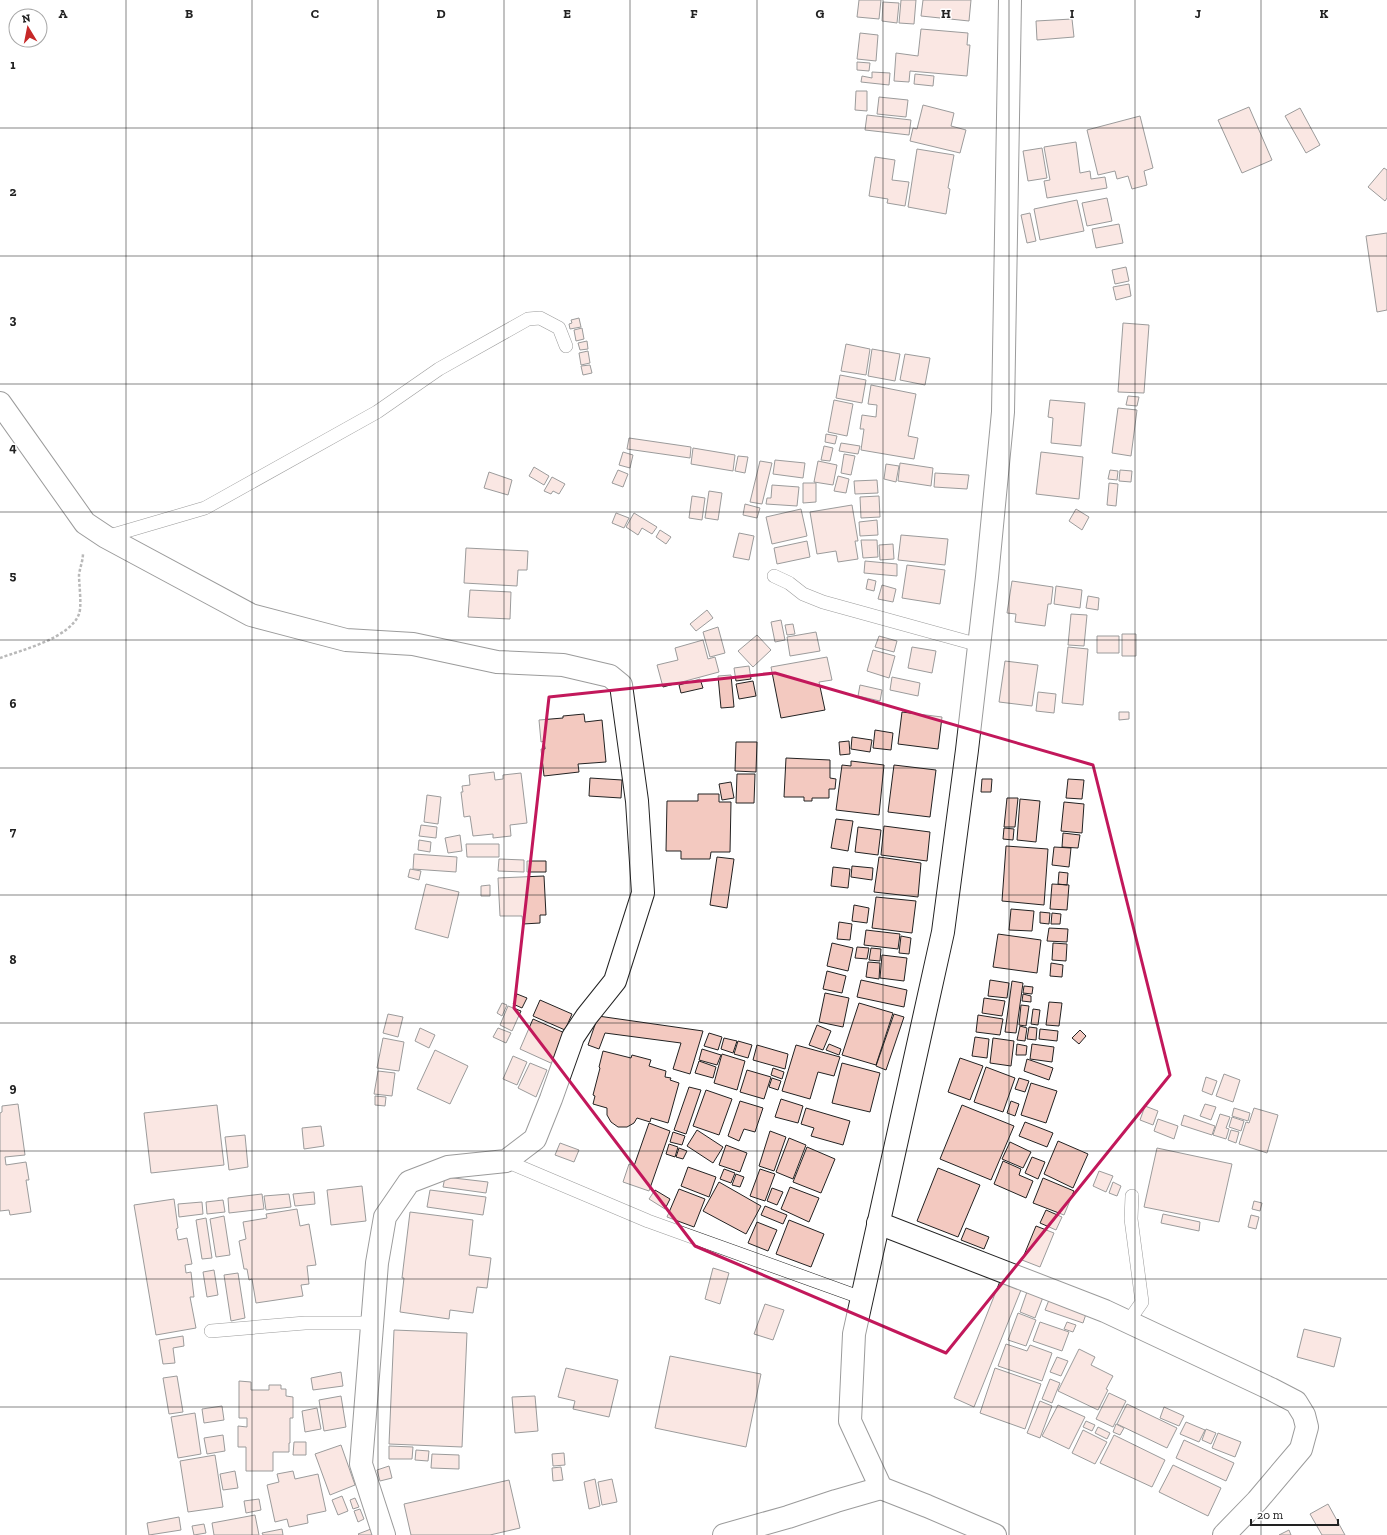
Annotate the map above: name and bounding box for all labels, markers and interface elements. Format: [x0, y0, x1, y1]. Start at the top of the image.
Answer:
text: A [59, 6, 68, 21]
text: B [185, 6, 193, 21]
text: C [311, 6, 319, 21]
text: D [436, 6, 446, 21]
text: E [563, 6, 571, 21]
text: F [690, 6, 698, 21]
text: G [816, 6, 825, 21]
text: H [941, 6, 951, 21]
text: I [1070, 6, 1075, 21]
text: J [1195, 6, 1201, 21]
text: K [1320, 6, 1329, 21]
north arrow [8, 8, 48, 48]
text: N [21, 11, 32, 26]
text: 1 [10, 57, 16, 72]
text: 2 [10, 184, 17, 199]
text: 3 [10, 312, 17, 327]
text: 4 [9, 440, 17, 455]
text: 5 [10, 568, 17, 583]
text: 6 [10, 696, 17, 711]
text: 7 [10, 824, 17, 839]
text: 8 [9, 952, 17, 967]
text: 9 [10, 1080, 17, 1095]
scale bar [1251, 1501, 1338, 1527]
text: 20 m [1257, 1508, 1284, 1522]

